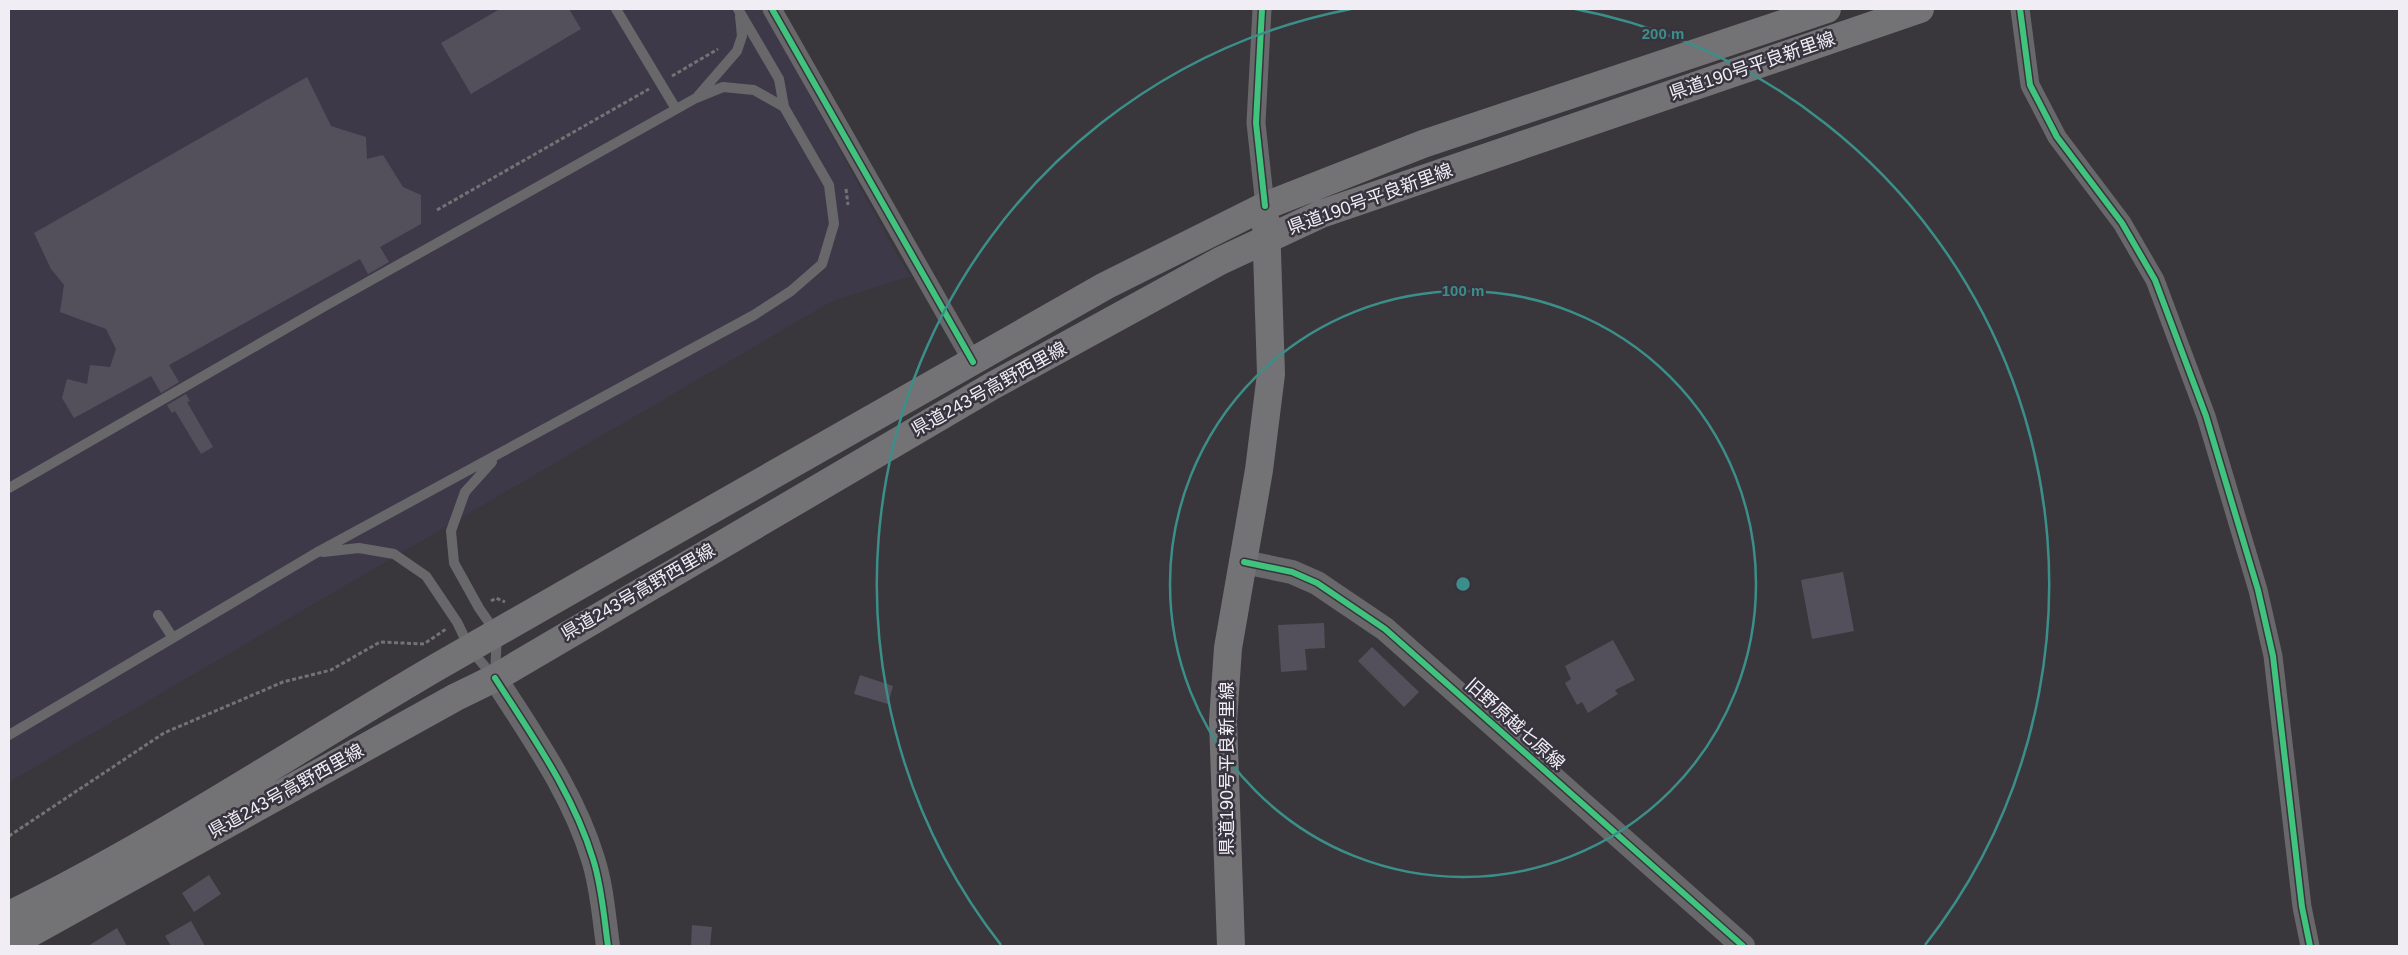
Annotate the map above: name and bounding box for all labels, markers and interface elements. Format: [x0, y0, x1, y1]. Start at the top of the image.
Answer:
text: 200 m [1642, 25, 1684, 42]
street label: 県道190号平良新里線 [1666, 28, 1838, 104]
street label: 県道190号平良新里線 [1285, 160, 1455, 238]
text: 100 m [1442, 282, 1484, 299]
street label: 県道243号高野西里線 [908, 338, 1070, 440]
street label: 県道243号高野西里線 [558, 540, 718, 644]
centre of rings [1454, 575, 1472, 593]
street label: 旧野原越七原線 [1461, 674, 1569, 774]
street label: 県道190号平良新里線 [1217, 682, 1237, 856]
street label: 県道243号高野西里線 [205, 740, 367, 842]

